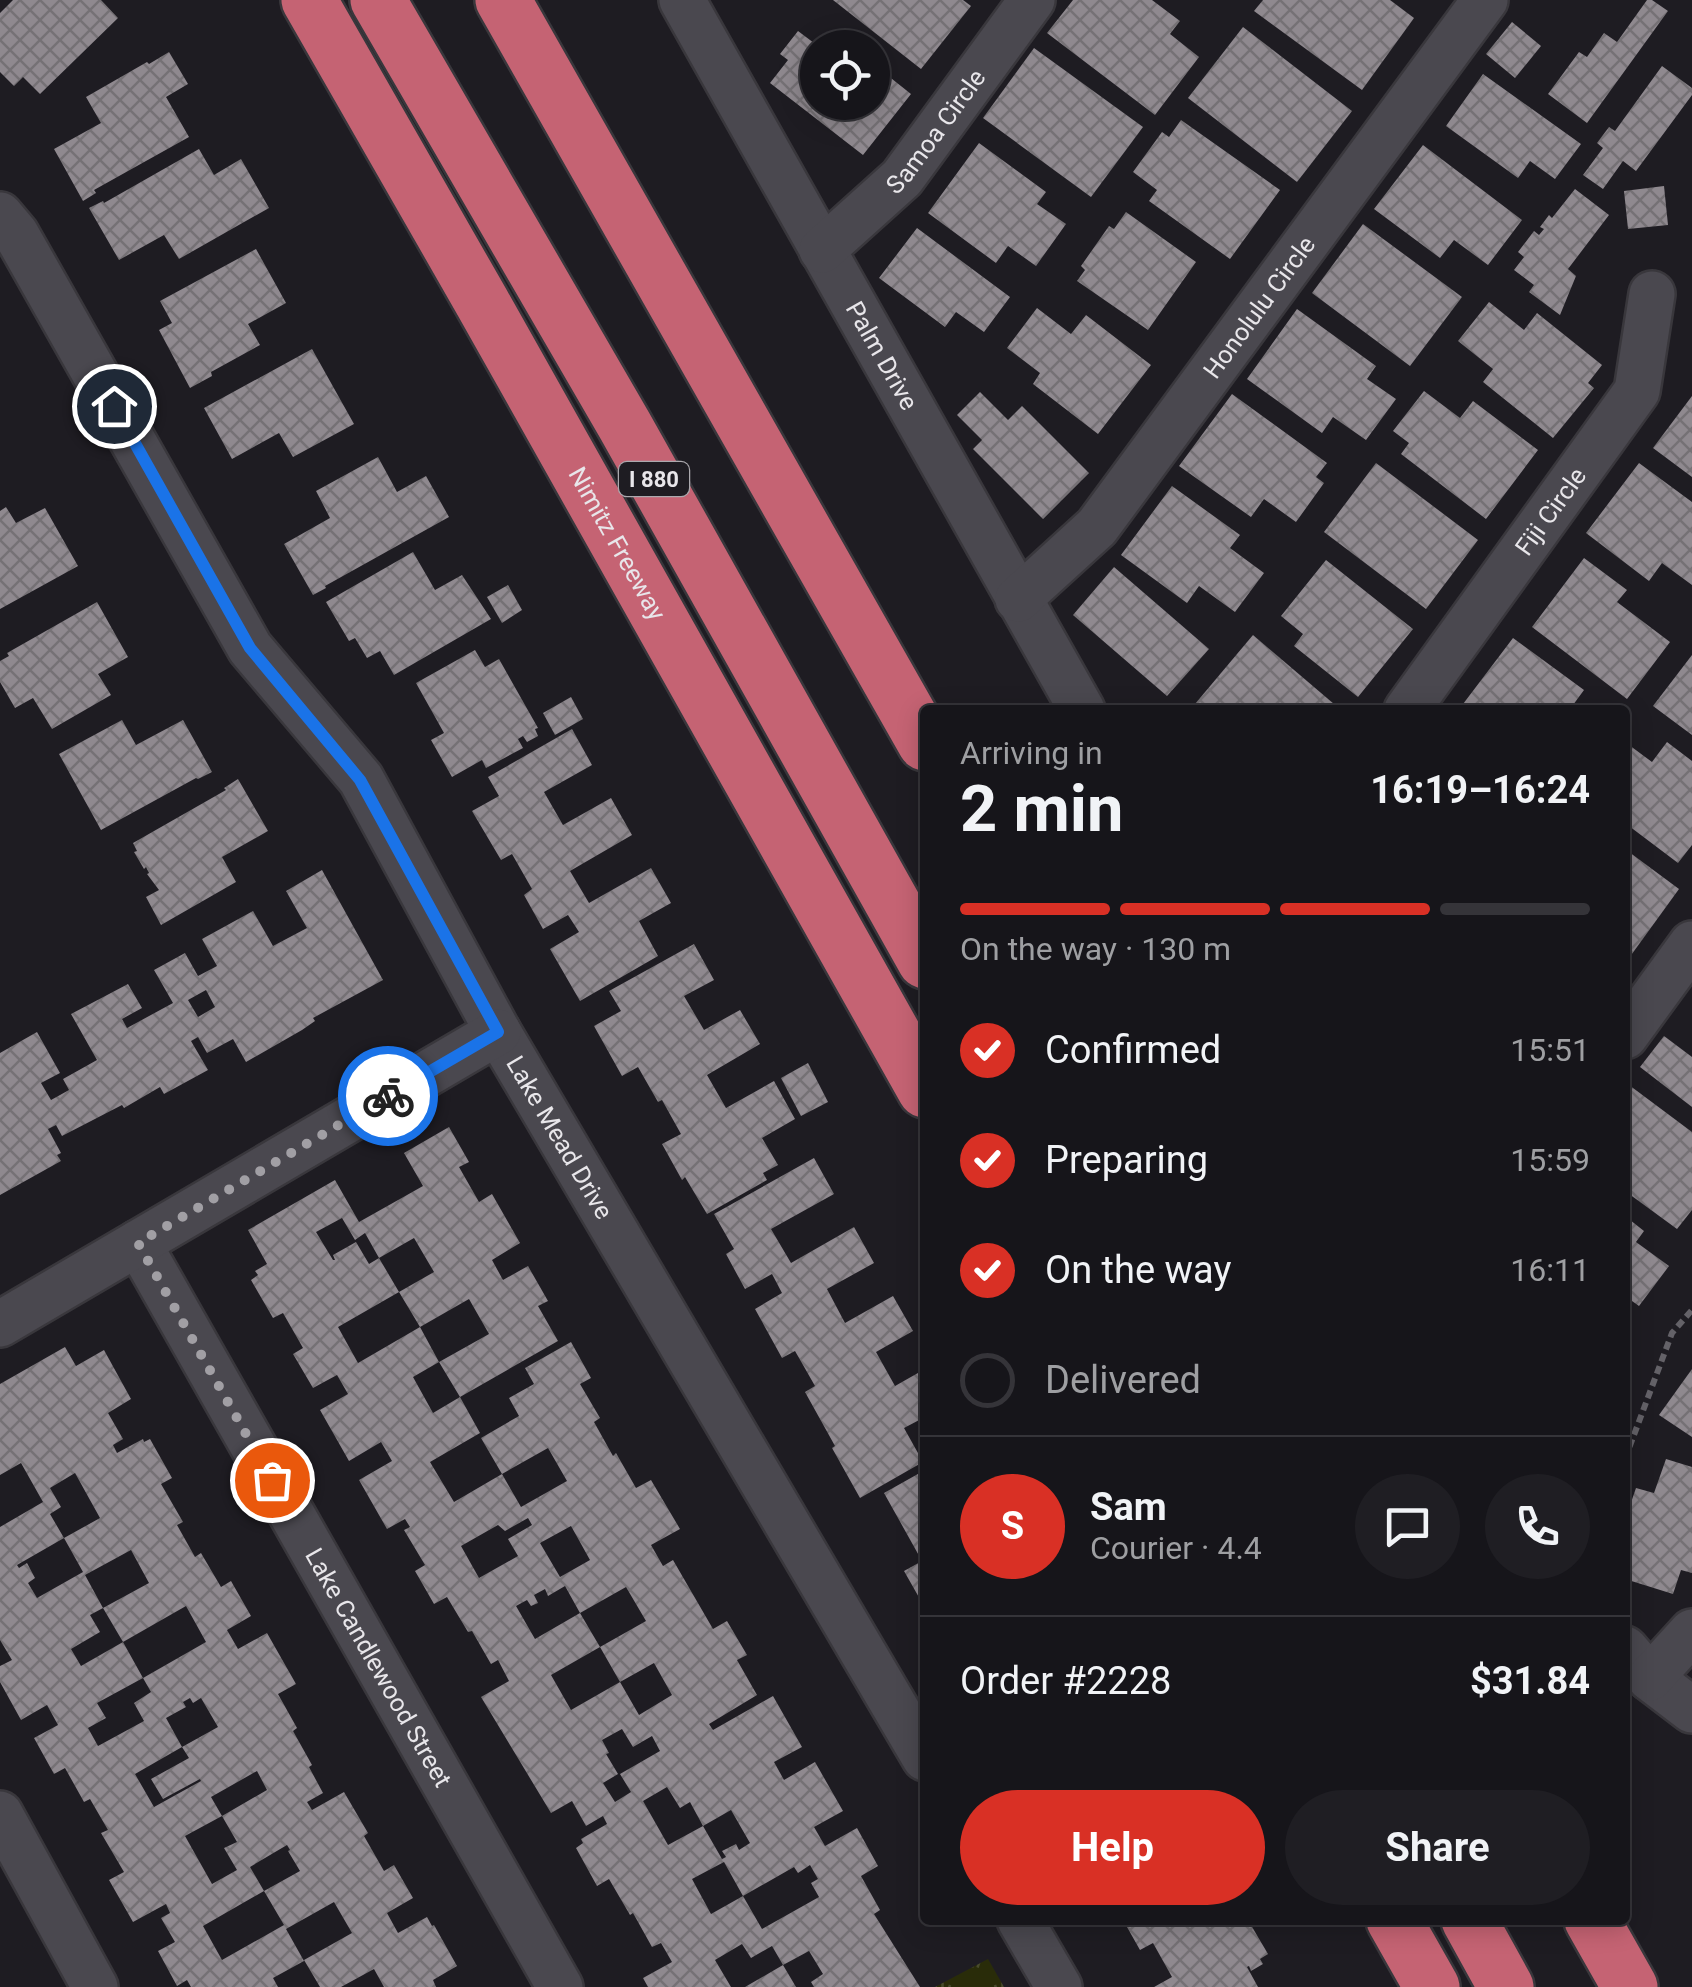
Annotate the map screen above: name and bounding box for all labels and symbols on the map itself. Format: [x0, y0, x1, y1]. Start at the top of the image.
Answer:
street label: Samoa Circle [880, 64, 991, 200]
street label: Honolulu Circle [1197, 230, 1321, 384]
street label: Palm Drive [840, 296, 924, 415]
pin [72, 364, 157, 449]
street label: Nimitz Freeway [563, 462, 672, 625]
road number: I 880 [619, 462, 689, 496]
street label: Fiji Circle [1509, 462, 1592, 561]
courier [338, 1046, 438, 1146]
street label: Lake Mead Drive [501, 1051, 619, 1224]
pin [230, 1438, 315, 1523]
street label: Lake Candlewood Street [300, 1543, 458, 1792]

